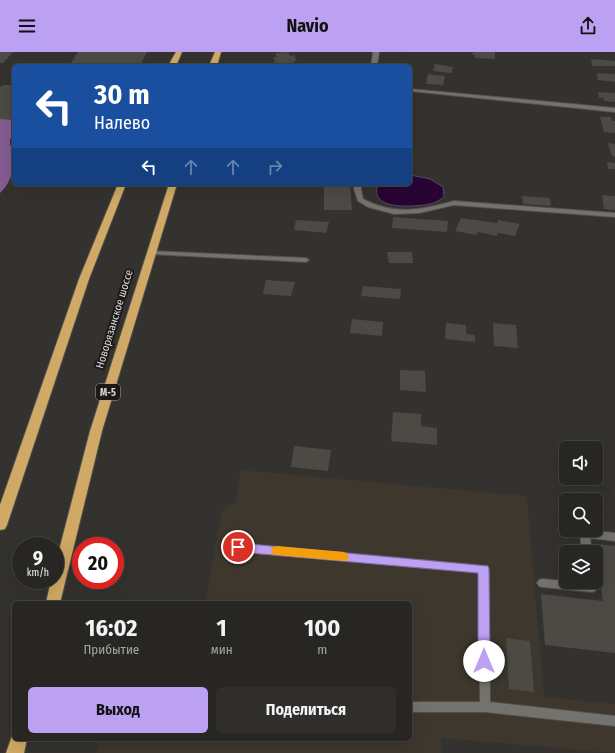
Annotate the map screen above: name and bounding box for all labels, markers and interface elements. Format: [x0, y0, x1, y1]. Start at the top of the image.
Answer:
icon: menu [16, 15, 38, 37]
text: Navio [286, 15, 329, 37]
icon: share [577, 15, 599, 37]
text: 30 m [94, 78, 150, 111]
icon: left [28, 80, 80, 132]
text: Налево [94, 112, 150, 134]
icon: left [138, 156, 160, 178]
icon: ahead [180, 156, 202, 178]
icon: ahead [222, 156, 244, 178]
icon: right [264, 156, 286, 178]
street label: Новорязанское шоссе [93, 268, 136, 370]
road number: М-5 [96, 384, 120, 400]
map controls [559, 441, 603, 589]
button: sound [559, 441, 603, 485]
button: search [559, 493, 603, 537]
pin [221, 530, 255, 564]
icon: arrive [227, 536, 249, 558]
speed limit sign: 20 [72, 537, 124, 589]
button: layers [559, 545, 603, 589]
text: 9 [33, 546, 43, 570]
text: km/h [27, 567, 49, 579]
text: 16:02 [85, 614, 137, 642]
text: 1 [217, 614, 227, 642]
text: 100 [304, 614, 340, 642]
position arrow [463, 640, 505, 682]
text: Прибытие [83, 642, 139, 657]
text: мин [211, 642, 233, 657]
text: m [317, 642, 327, 657]
button: Выход [28, 687, 208, 733]
button: Поделиться [216, 687, 396, 733]

